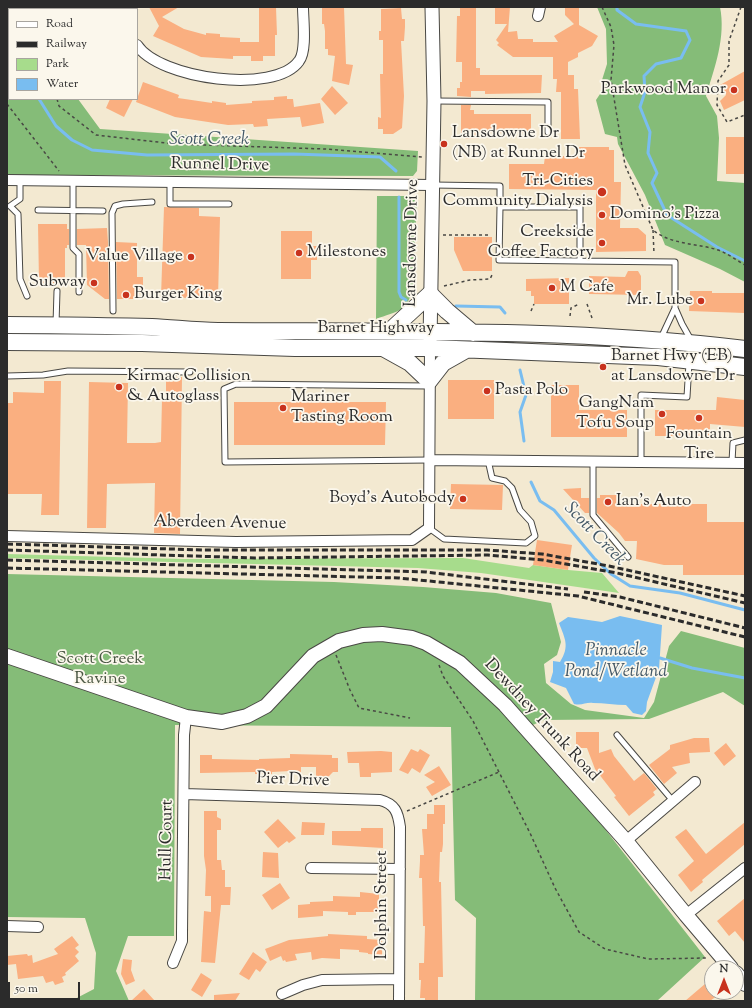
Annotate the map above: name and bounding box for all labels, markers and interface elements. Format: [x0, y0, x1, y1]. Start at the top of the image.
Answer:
legend [8, 8, 138, 100]
text: Road [46, 15, 73, 33]
text: Railway [46, 35, 87, 53]
text: Park [46, 55, 69, 73]
text: Water [46, 75, 78, 93]
place label: Parkwood Manor [601, 80, 726, 100]
marker: Parkwood Manor [729, 85, 739, 95]
place label: Lansdowne Dr (NB) at Runnel Dr [452, 124, 585, 164]
water label: Scott Creek [169, 130, 249, 152]
marker: Lansdowne Dr (NB) at Runnel Dr [439, 139, 449, 149]
street label: Runnel Drive [171, 155, 269, 177]
place label: Tri-Cities Community Dialysis [443, 172, 593, 212]
street label: Lansdowne Drive [402, 179, 424, 307]
marker: Tri-Cities Community Dialysis [596, 186, 608, 198]
place label: Domino's Pizza [610, 205, 719, 225]
marker: Domino's Pizza [597, 210, 607, 220]
place label: Creekside Coffee Factory [488, 223, 594, 263]
marker: Creekside Coffee Factory [597, 238, 607, 248]
place label: Milestones [307, 243, 386, 263]
place label: Value Village [86, 247, 183, 267]
marker: Milestones [294, 248, 304, 258]
marker: Value Village [186, 252, 196, 262]
place label: Subway [29, 273, 86, 293]
marker: Subway [89, 278, 99, 288]
place label: M Cafe [560, 278, 614, 298]
marker: M Cafe [547, 283, 557, 293]
place label: Burger King [134, 285, 222, 305]
marker: Burger King [121, 290, 131, 300]
place label: Mr. Lube [626, 291, 693, 311]
marker: Mr. Lube [696, 296, 706, 306]
street label: Barnet Highway [318, 319, 434, 339]
place label: Barnet Hwy (EB) at Lansdowne Dr [611, 347, 735, 387]
marker: Barnet Hwy (EB) at Lansdowne Dr [598, 362, 608, 372]
place label: Kirmac Collision & Autoglass [127, 367, 251, 407]
place label: Pasta Polo [495, 381, 568, 401]
marker: Kirmac Collision & Autoglass [114, 382, 124, 392]
marker: Pasta Polo [482, 386, 492, 396]
place label: Mariner Tasting Room [291, 388, 393, 428]
place label: GangNam Tofu Soup [576, 394, 654, 434]
marker: Mariner Tasting Room [278, 403, 288, 413]
marker: GangNam Tofu Soup [657, 409, 667, 419]
marker: Fountain Tire [694, 413, 704, 423]
place label: Fountain Tire [666, 425, 732, 465]
place label: Boyd's Autobody [329, 489, 455, 509]
place label: Ian's Auto [616, 492, 691, 512]
marker: Boyd's Autobody [458, 494, 468, 504]
marker: Ian's Auto [603, 497, 613, 507]
water label: Scott Creek [558, 499, 630, 571]
street label: Aberdeen Avenue [153, 513, 287, 535]
water label: Pinnacle Pond/Wetland [565, 641, 667, 684]
park label: Scott Creek Ravine [56, 650, 144, 690]
street label: Dewdney Trunk Road [479, 655, 603, 787]
street label: Pier Drive [256, 770, 330, 792]
street label: Hull Court [157, 799, 179, 881]
street label: Dolphin Street [373, 851, 393, 959]
north arrow [704, 960, 744, 1000]
text: N [720, 961, 728, 977]
scale bar [10, 974, 82, 1000]
text: 50 m [15, 980, 38, 998]

